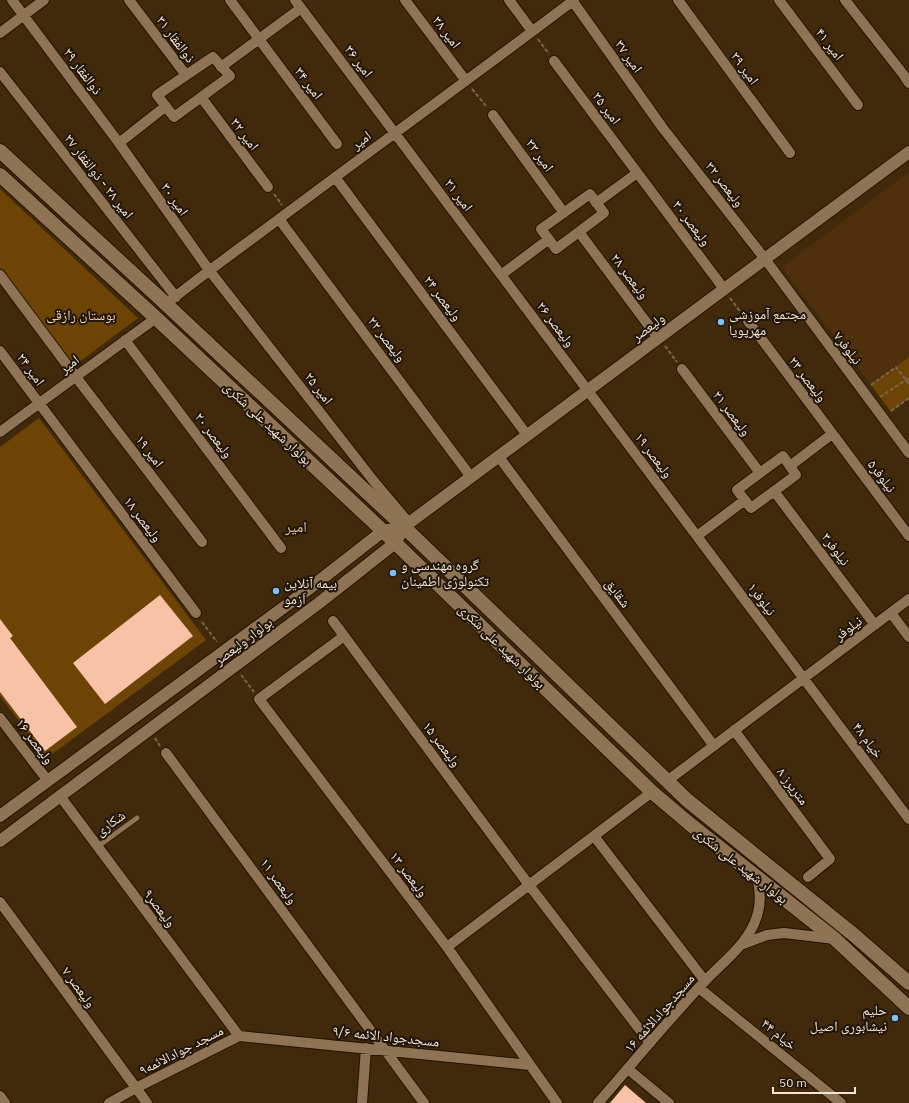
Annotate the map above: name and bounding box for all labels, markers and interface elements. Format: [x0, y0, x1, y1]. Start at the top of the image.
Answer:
street label: ذوالفقار ۳۱ [152, 12, 200, 66]
street label: امیر ۳۸ [429, 12, 465, 52]
street label: امیر ۴۱ [812, 24, 848, 64]
street label: امیر ۳۷ [611, 36, 647, 76]
street label: امیر ۳۶ [341, 41, 377, 81]
street label: ذوالفقار ۲۹ [59, 44, 107, 98]
street label: امیر ۳۹ [727, 48, 763, 88]
street label: امیر ۳۴ [291, 63, 327, 103]
street label: امیر ۳۵ [589, 88, 625, 128]
street label: امیر ۳۲ [227, 114, 263, 154]
street label: امیر [347, 127, 375, 154]
street label: امیر ۲۸ - ذوالفقار ۲۷ [60, 130, 138, 222]
street label: امیر ۳۳ [522, 135, 558, 175]
street label: ولیعصر ۳۲ [702, 158, 748, 210]
street label: امیر ۳۱ [441, 175, 477, 215]
street label: امیر ۳۰ [157, 179, 193, 219]
street label: ولیعصر ۳۰ [669, 197, 715, 249]
street label: ولیعصر ۲۸ [607, 250, 653, 302]
street label: ولیعصر ۲۴ [420, 272, 466, 324]
street label: ولیعصر ۲۶ [533, 298, 579, 350]
place label: مجتمع آموزشی مهرپویا [729, 305, 806, 339]
park label: بوستان رازقی [46, 306, 116, 324]
street label: ولیعصر [627, 309, 668, 346]
street label: ولیعصر ۲۲ [364, 313, 410, 365]
marker: مجتمع آموزشی مهرپویا [716, 317, 726, 327]
street label: نیلوفر۷ [830, 328, 866, 368]
street label: امیر ۲۴ [13, 349, 49, 389]
street label: امیر [55, 351, 83, 378]
street label: ولیعصر ۲۳ [785, 353, 831, 405]
street label: امیر ۲۵ [301, 368, 337, 408]
street label: بولوار شهید علی شکری [220, 377, 316, 469]
street label: ولیعصر ۲۱ [709, 387, 755, 439]
street label: ولیعصر ۲۰ [191, 409, 237, 461]
street label: ولیعصر ۱۹ [631, 429, 677, 481]
street label: امیر ۱۹ [132, 431, 168, 471]
street label: نیلوفر۵ [864, 456, 900, 496]
street label: ولیعصر ۱۸ [120, 493, 166, 545]
district label: امیر [284, 517, 307, 536]
street label: نیلوفر۳ [818, 529, 854, 569]
place label: گروه مهندسی و تکنولوژی اطمینان [401, 556, 489, 590]
marker: گروه مهندسی و تکنولوژی اطمینان [388, 568, 398, 578]
place label: بیمه آنلاین اَزمو [284, 574, 337, 608]
street label: شقایق [600, 575, 635, 612]
street label: نیلوفر۱ [744, 579, 780, 619]
marker: بیمه آنلاین اَزمو [271, 586, 281, 596]
street label: بولوار شهید علی شکری [454, 600, 550, 692]
street label: نیلوفر [830, 612, 866, 645]
street label: بولوار ولیعصر [209, 613, 276, 670]
street label: ولیعصر ۱۶ [12, 715, 58, 767]
street label: ولیعصر ۱۵ [419, 718, 465, 770]
street label: خیام ۴۸ [848, 719, 887, 762]
street label: ۸ متریرز [773, 764, 813, 808]
street label: شکاری [91, 806, 129, 840]
street label: بولوار شهید علی شکری [690, 823, 792, 908]
street label: ولیعصر ۱۳ [386, 848, 432, 900]
street label: ولیعصر ۱۱ [256, 854, 302, 908]
street label: ولیعصر۹ [140, 885, 180, 931]
street label: ولیعصر ۷ [58, 963, 100, 1011]
street label: مسجدجوادالائمه ۱۶ [620, 970, 698, 1056]
place label: حلیم نیشابوری اصیل [810, 1001, 887, 1035]
marker: حلیم نیشابوری اصیل [890, 1013, 900, 1023]
street label: خیام ۴۴ [757, 1014, 800, 1054]
street label: مسجد جوادالائمه۹ [136, 1021, 226, 1079]
street label: مسجدجواد الائمه ۹/۶ [332, 1021, 440, 1051]
scale bar [773, 1069, 855, 1095]
text: 50 m [779, 1075, 807, 1090]

